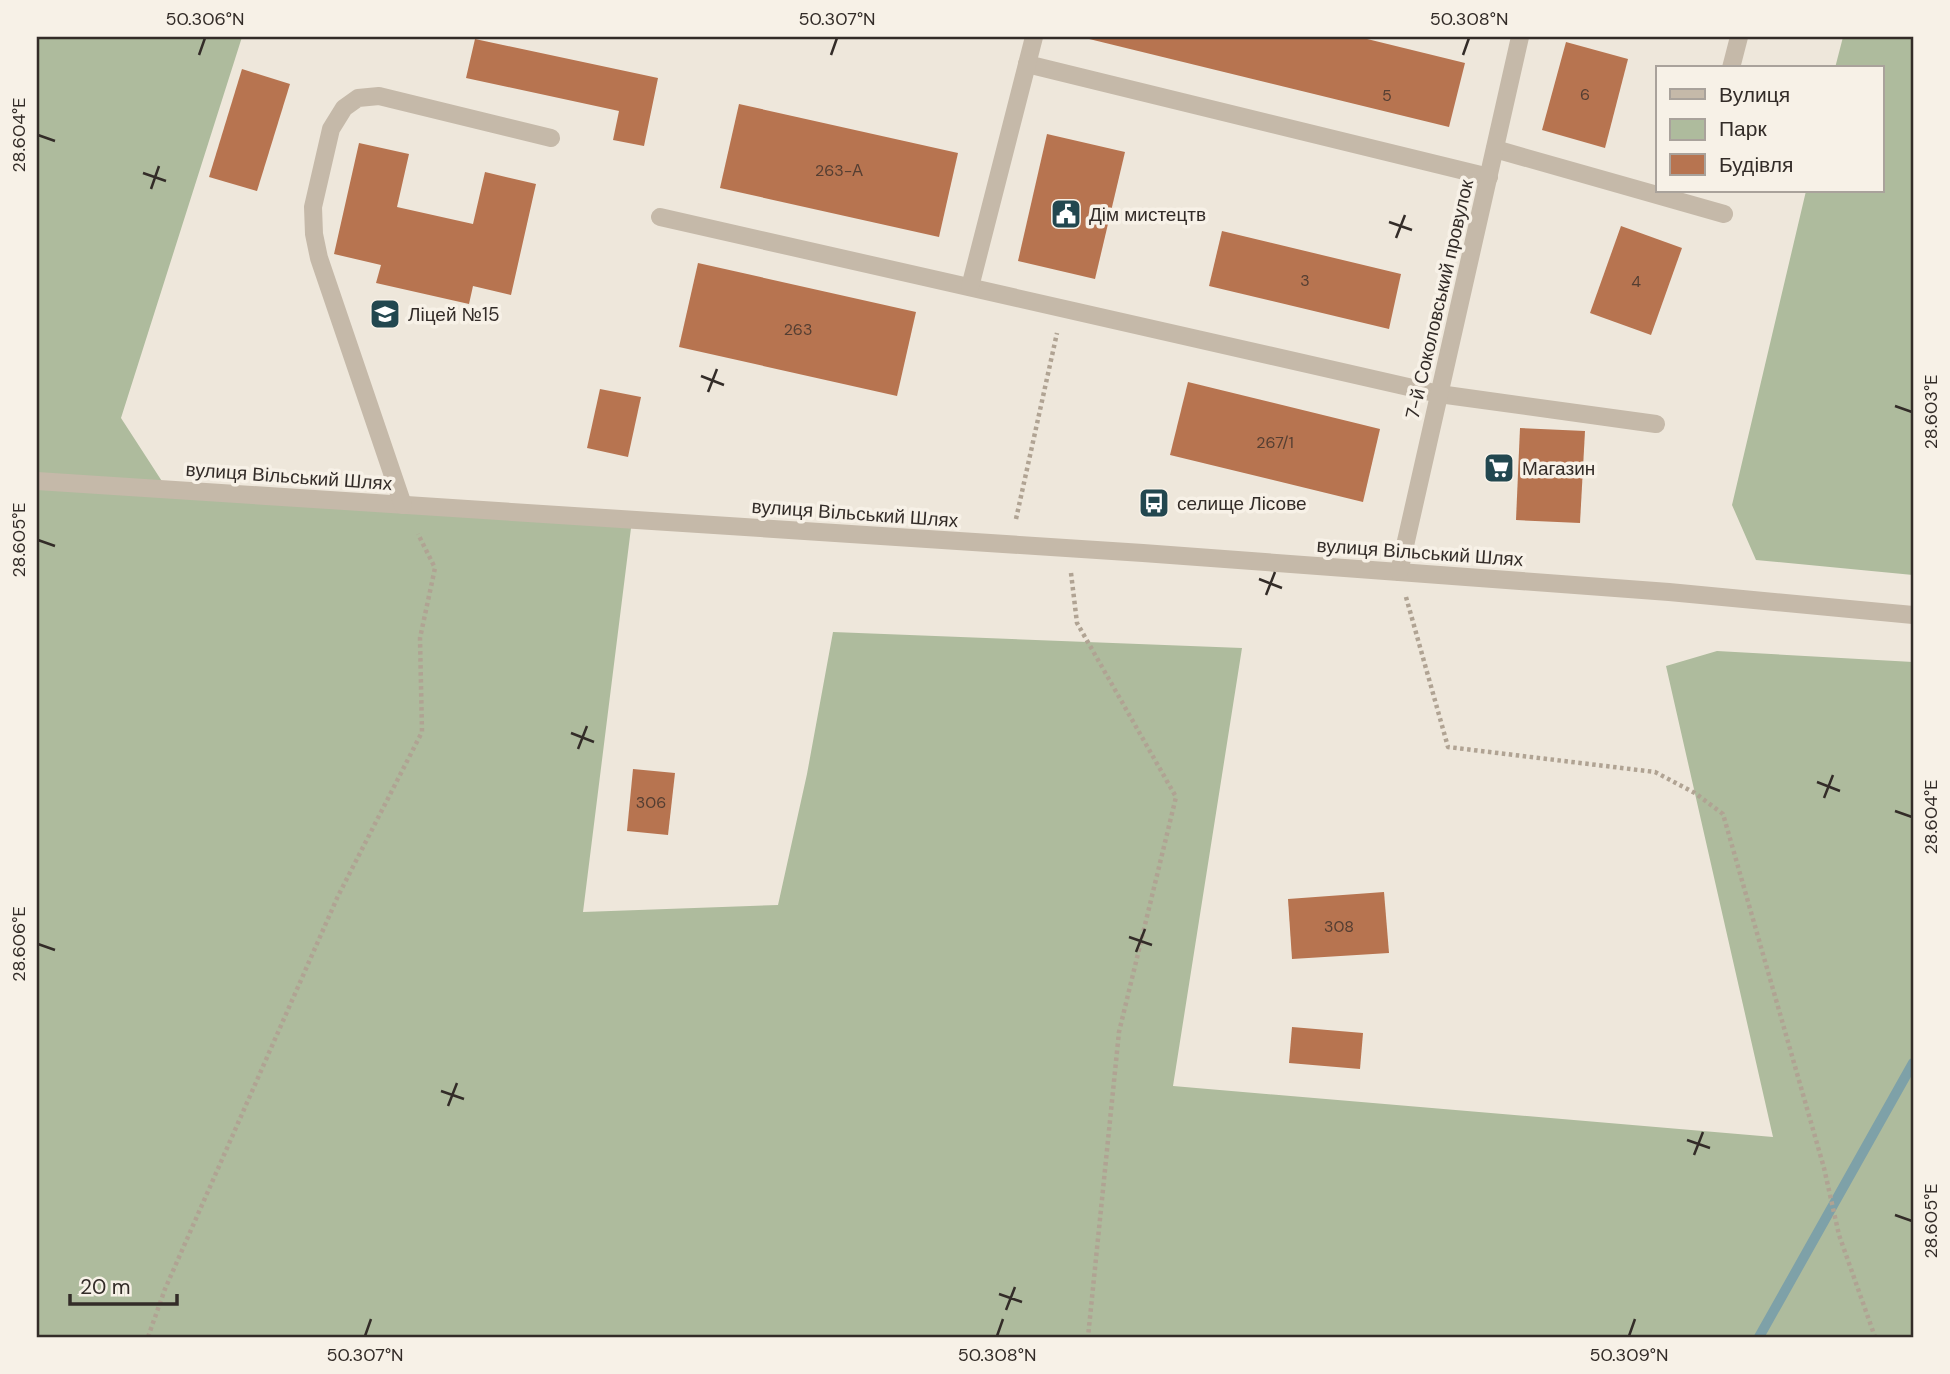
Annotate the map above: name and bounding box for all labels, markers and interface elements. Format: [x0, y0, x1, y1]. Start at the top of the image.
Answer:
text: 50.306°N [165, 7, 245, 31]
text: 50.307°N [798, 7, 876, 31]
text: 50.308°N [1430, 7, 1508, 31]
legend [1656, 66, 1884, 192]
text: Вулиця [1719, 81, 1790, 109]
house number: 6 [1580, 84, 1590, 105]
house number: 5 [1382, 85, 1392, 106]
text: 28.604°E [7, 98, 31, 172]
text: Парк [1719, 115, 1767, 143]
text: Будівля [1719, 151, 1793, 179]
house number: 263-А [815, 160, 863, 181]
street label: 7-й Соколовський провулок [1400, 177, 1479, 421]
public building icon: Дім мистецтв [1049, 197, 1083, 231]
place label: Дім мистецтв [1089, 202, 1206, 227]
house number: 3 [1300, 270, 1310, 291]
house number: 4 [1631, 271, 1641, 292]
school or university icon: Ліцей №15 [368, 297, 402, 331]
place label: Ліцей №15 [408, 302, 500, 327]
house number: 263 [784, 319, 812, 340]
text: 28.603°E [1919, 375, 1943, 449]
house number: 267/1 [1256, 432, 1294, 453]
supermarket icon: Магазин [1482, 451, 1516, 485]
place label: Магазин [1522, 456, 1595, 481]
street label: вулиця Вільський Шлях [185, 457, 394, 496]
bus stop icon: селище Лісове [1137, 486, 1171, 520]
place label: селище Лісове [1177, 491, 1307, 516]
street label: вулиця Вільський Шлях [751, 494, 960, 533]
text: 28.605°E [7, 503, 31, 577]
street label: вулиця Вільський Шлях [1316, 533, 1525, 572]
text: 28.604°E [1919, 780, 1943, 854]
house number: 306 [636, 792, 666, 813]
text: 28.606°E [7, 906, 31, 982]
house number: 308 [1324, 916, 1354, 937]
text: 28.605°E [1919, 1184, 1943, 1258]
scale bar [70, 1262, 177, 1306]
text: 20 m [80, 1273, 131, 1301]
text: 50.307°N [326, 1343, 404, 1367]
text: 50.308°N [958, 1343, 1036, 1367]
text: 50.309°N [1589, 1343, 1669, 1367]

